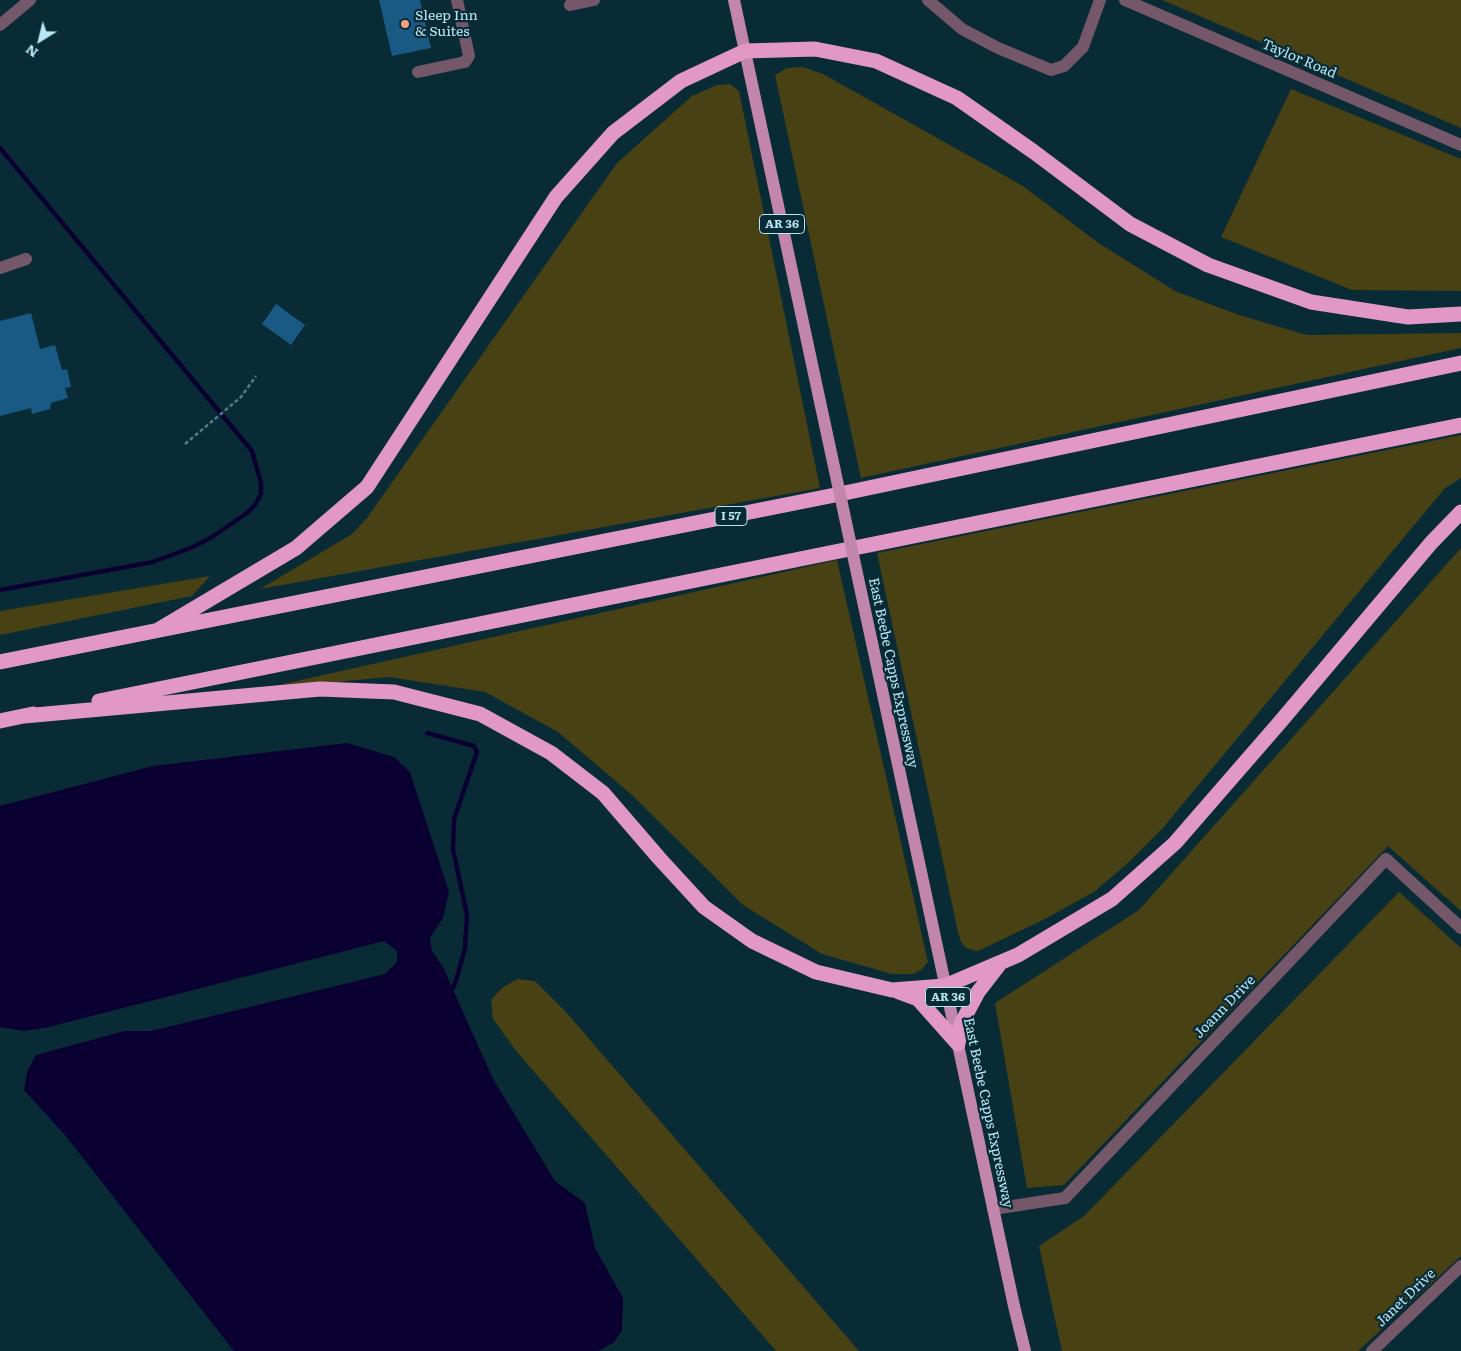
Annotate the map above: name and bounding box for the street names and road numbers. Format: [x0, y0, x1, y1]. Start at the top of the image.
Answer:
street label: Taylor Road [1259, 36, 1339, 82]
road number: AR 36 [760, 214, 804, 233]
road number: I 57 [715, 506, 747, 526]
street label: East Beebe Capps Expressway [865, 576, 921, 770]
street label: Joann Drive [1191, 972, 1259, 1042]
road number: AR 36 [926, 988, 970, 1006]
street label: East Beebe Capps Expressway [960, 1016, 1016, 1210]
street label: Janet Drive [1373, 1266, 1439, 1330]

